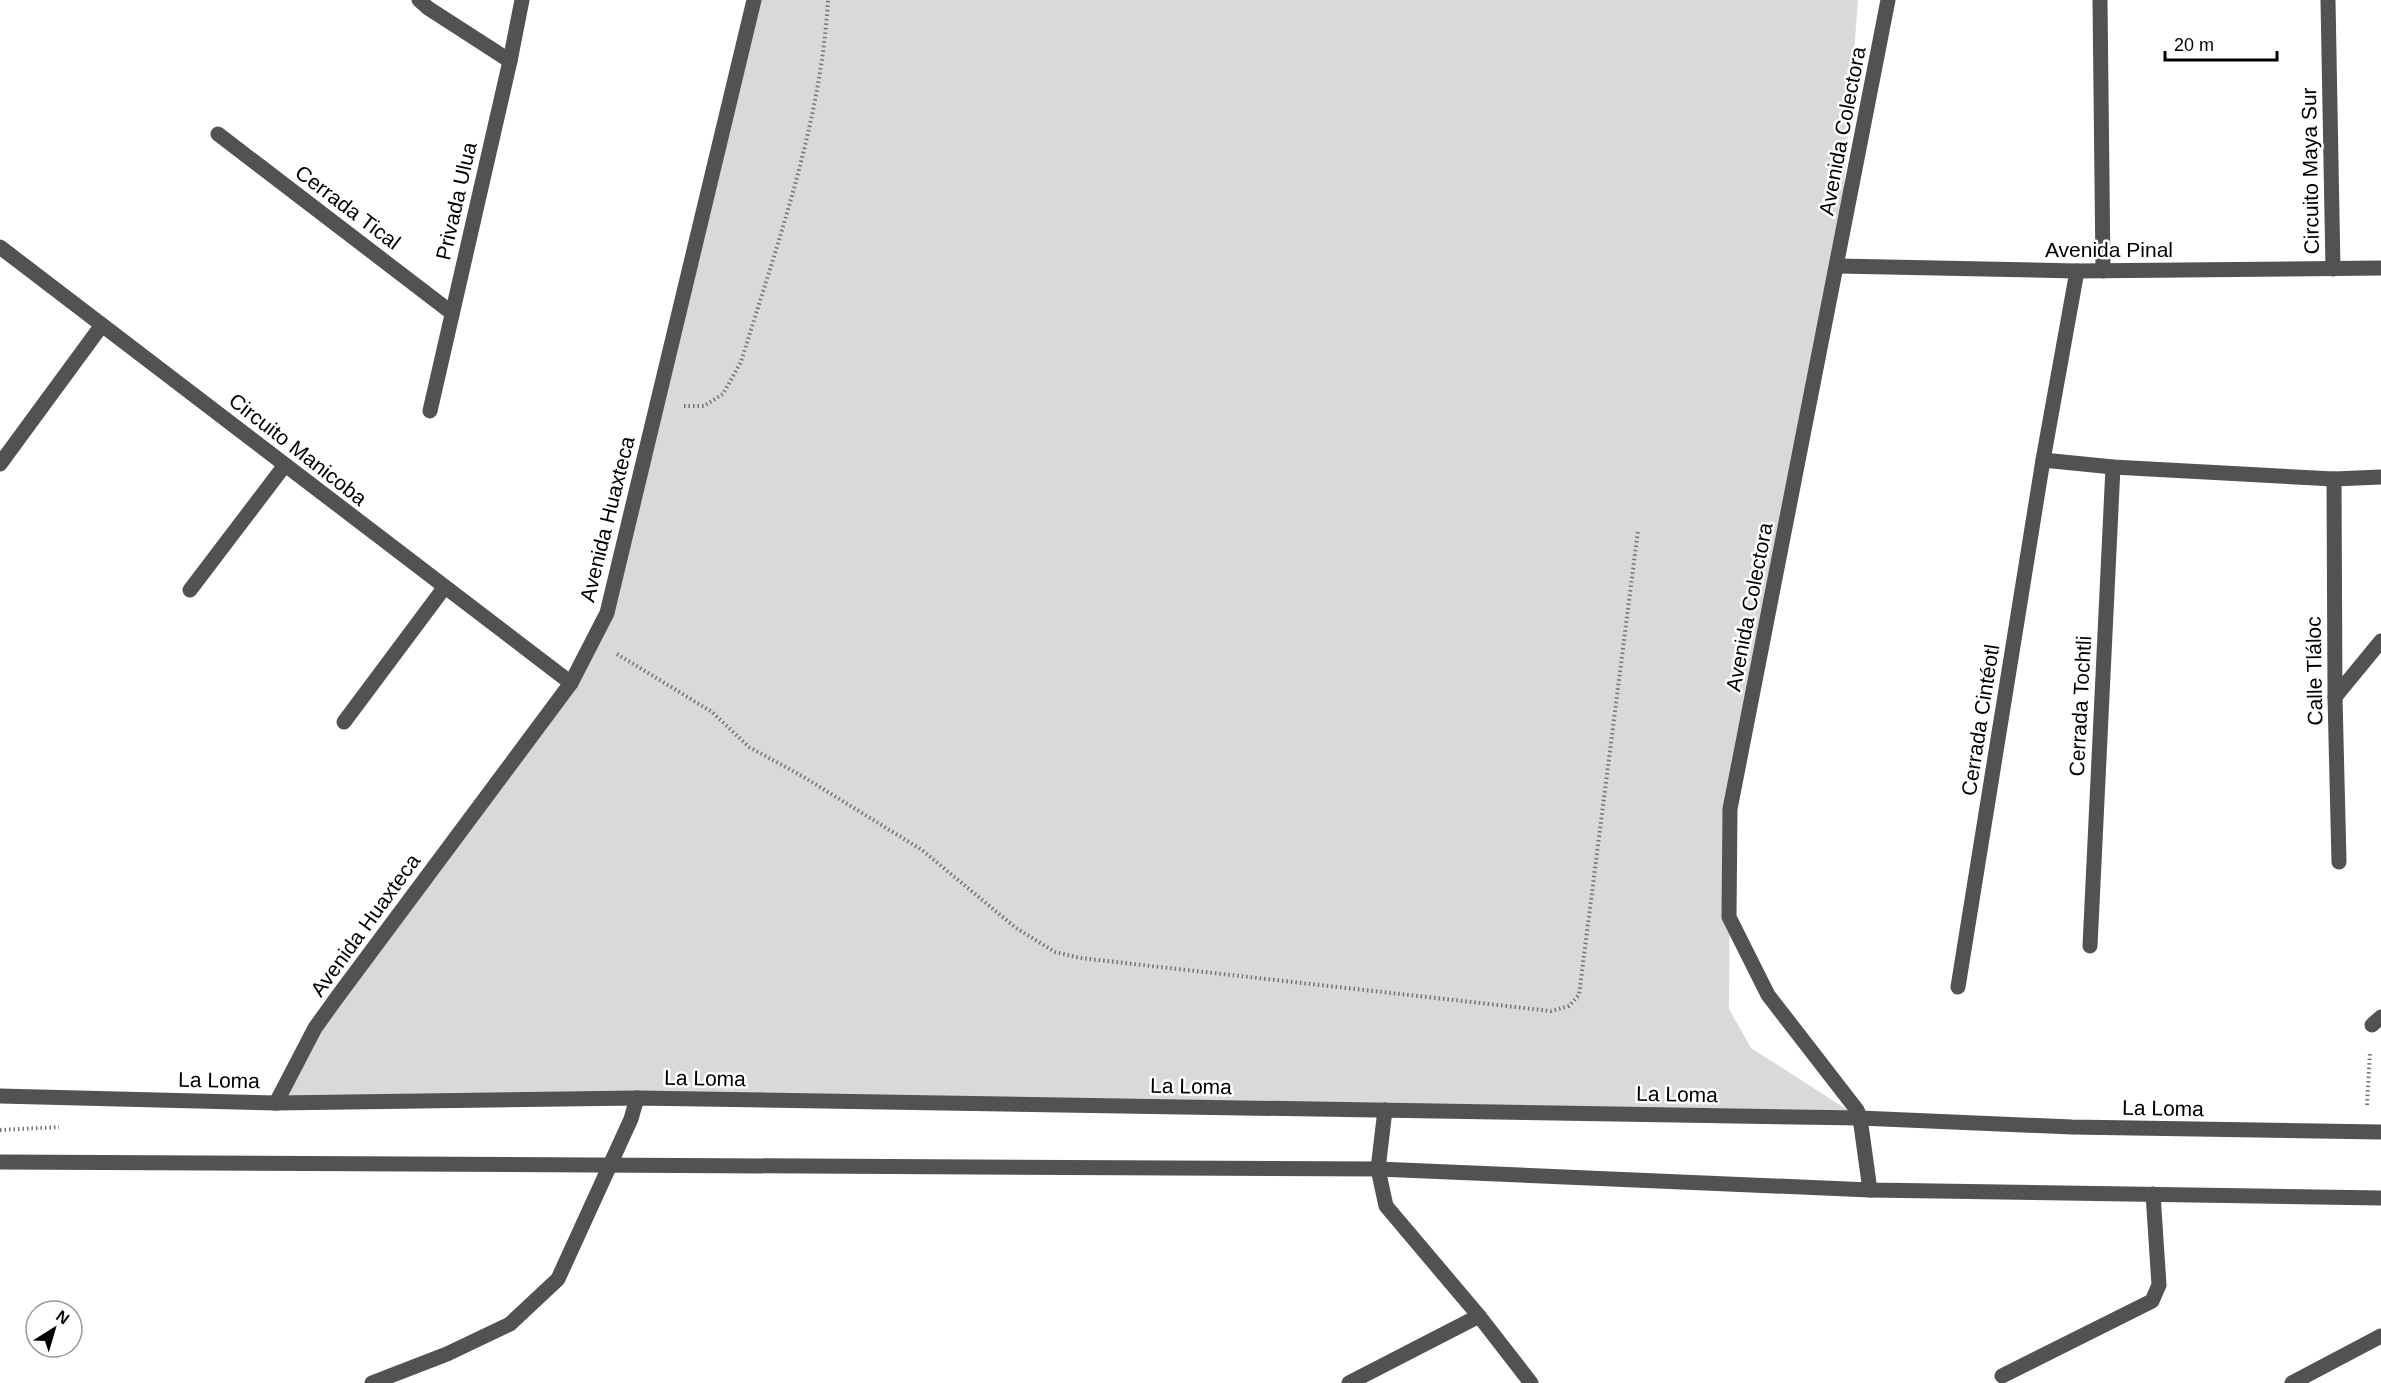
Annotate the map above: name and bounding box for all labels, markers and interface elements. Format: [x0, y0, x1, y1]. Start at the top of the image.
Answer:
scale bar [2165, 24, 2278, 62]
text: 20 m [2174, 35, 2214, 55]
street label: Avenida Colectora [1814, 44, 1870, 217]
street label: Circuito Maya Sur [2297, 87, 2323, 255]
street label: Privada Ulua [431, 140, 481, 262]
street label: Cerrada Tical [291, 160, 405, 254]
street label: Avenida Pinal [2045, 238, 2173, 261]
street label: Circuito Manicoba [225, 388, 372, 510]
street label: Avenida Huaxteca [575, 433, 639, 604]
street label: Avenida Colectora [1721, 520, 1777, 693]
street label: Calle Tláloc [2302, 616, 2326, 726]
street label: Cerrada Tochtli [2065, 635, 2095, 777]
street label: Cerrada Cintéotl [1957, 643, 2003, 797]
street label: Avenida Huaxteca [306, 849, 424, 1001]
street label: La Loma [664, 1066, 746, 1090]
street label: La Loma [178, 1068, 260, 1092]
street label: La Loma [1150, 1074, 1232, 1098]
street label: La Loma [1636, 1082, 1718, 1106]
street label: La Loma [2122, 1096, 2204, 1120]
north arrow [24, 1299, 84, 1359]
text: N [53, 1307, 72, 1328]

